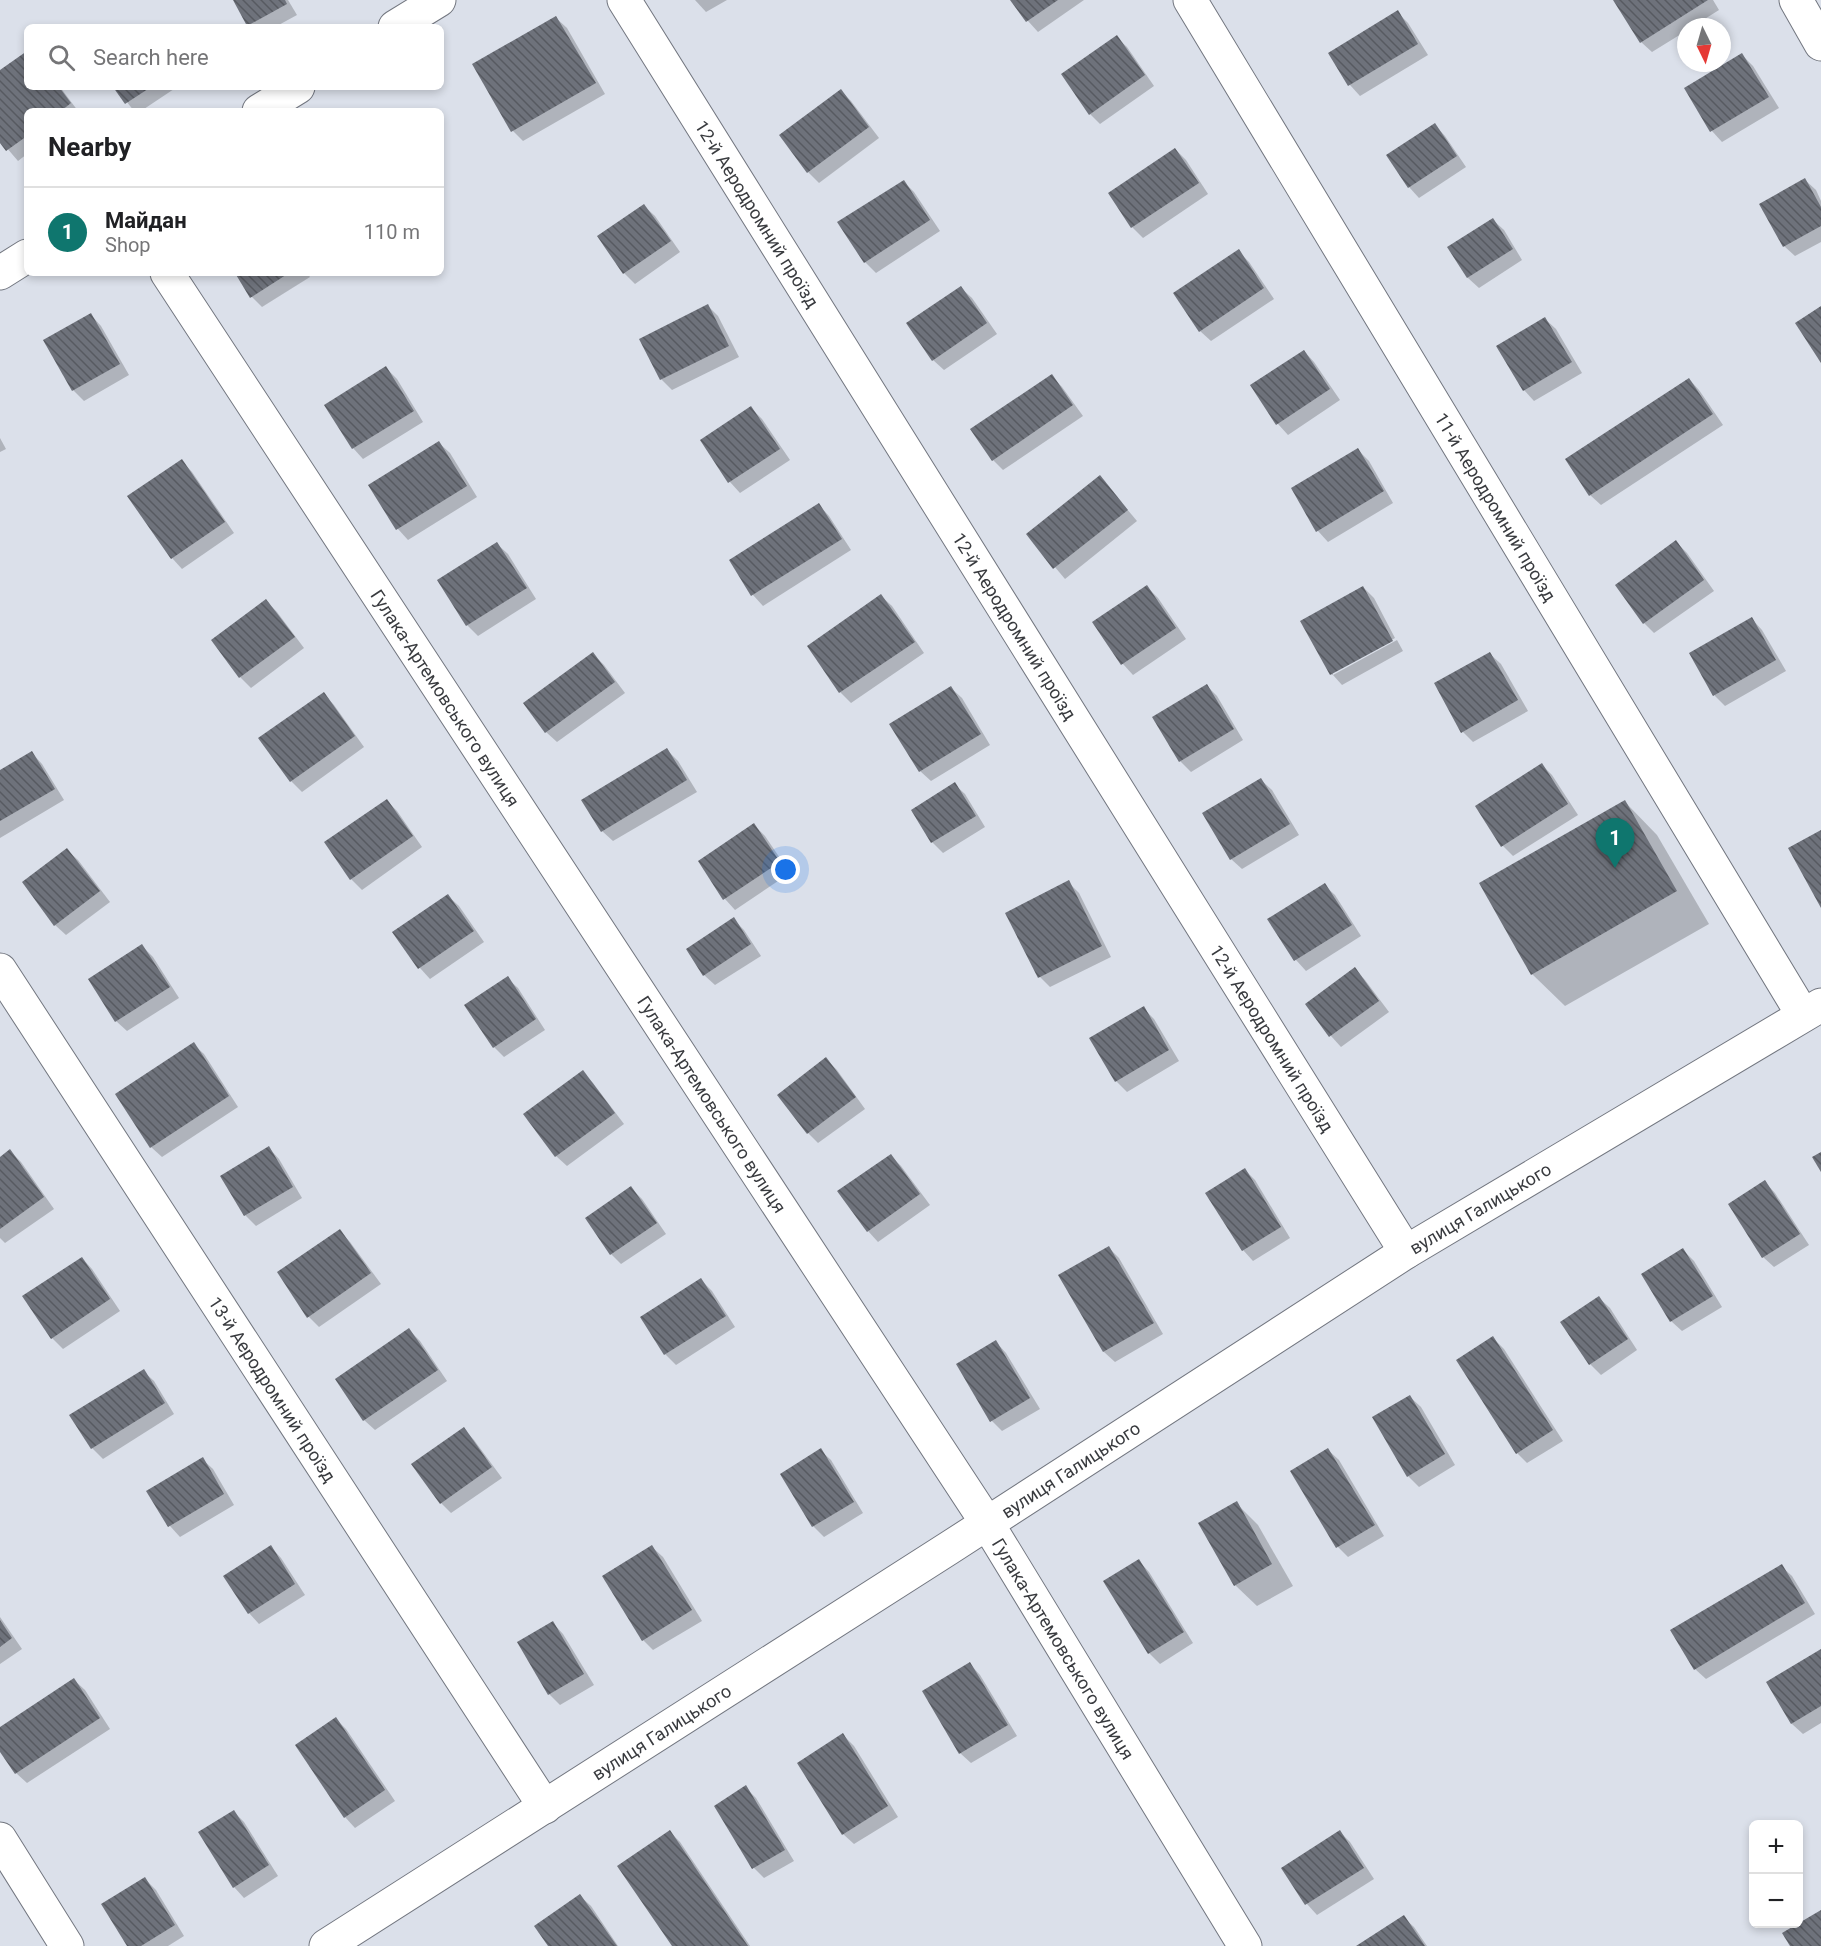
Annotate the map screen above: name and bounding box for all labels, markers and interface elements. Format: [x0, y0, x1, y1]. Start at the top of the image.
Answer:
north arrow [1677, 18, 1731, 72]
search box [24, 24, 444, 90]
icon: search [45, 41, 78, 74]
text: Search here [93, 45, 209, 70]
street label: 12-й Аеродромний проїзд [691, 116, 824, 311]
text: Nearby [48, 132, 131, 162]
text: Майдан [105, 208, 187, 233]
text: 1 [62, 220, 73, 244]
text: 110 m [364, 220, 420, 244]
text: Shop [105, 233, 151, 257]
street label: 11-й Аеродромний проїзд [1431, 409, 1561, 605]
street label: 12-й Аеродромний проїзд [949, 529, 1081, 723]
street label: Гулака-Артемовського вулиця [367, 585, 524, 810]
pin: 1 [1596, 818, 1634, 868]
your location [771, 855, 800, 884]
street label: 12-й Аеродромний проїзд [1206, 941, 1339, 1136]
street label: Гулака-Артемовського вулиця [633, 992, 791, 1217]
street label: вулиця Галицького [1406, 1158, 1555, 1258]
street label: 13-й Аеродромний проїзд [205, 1293, 341, 1486]
street label: вулиця Галицького [997, 1417, 1144, 1522]
street label: Гулака-Артемовського вулиця [988, 1534, 1139, 1763]
street label: вулиця Галицького [588, 1680, 735, 1784]
map controls [1749, 1820, 1803, 1928]
button: + [1749, 1820, 1803, 1874]
button: − [1749, 1874, 1803, 1928]

